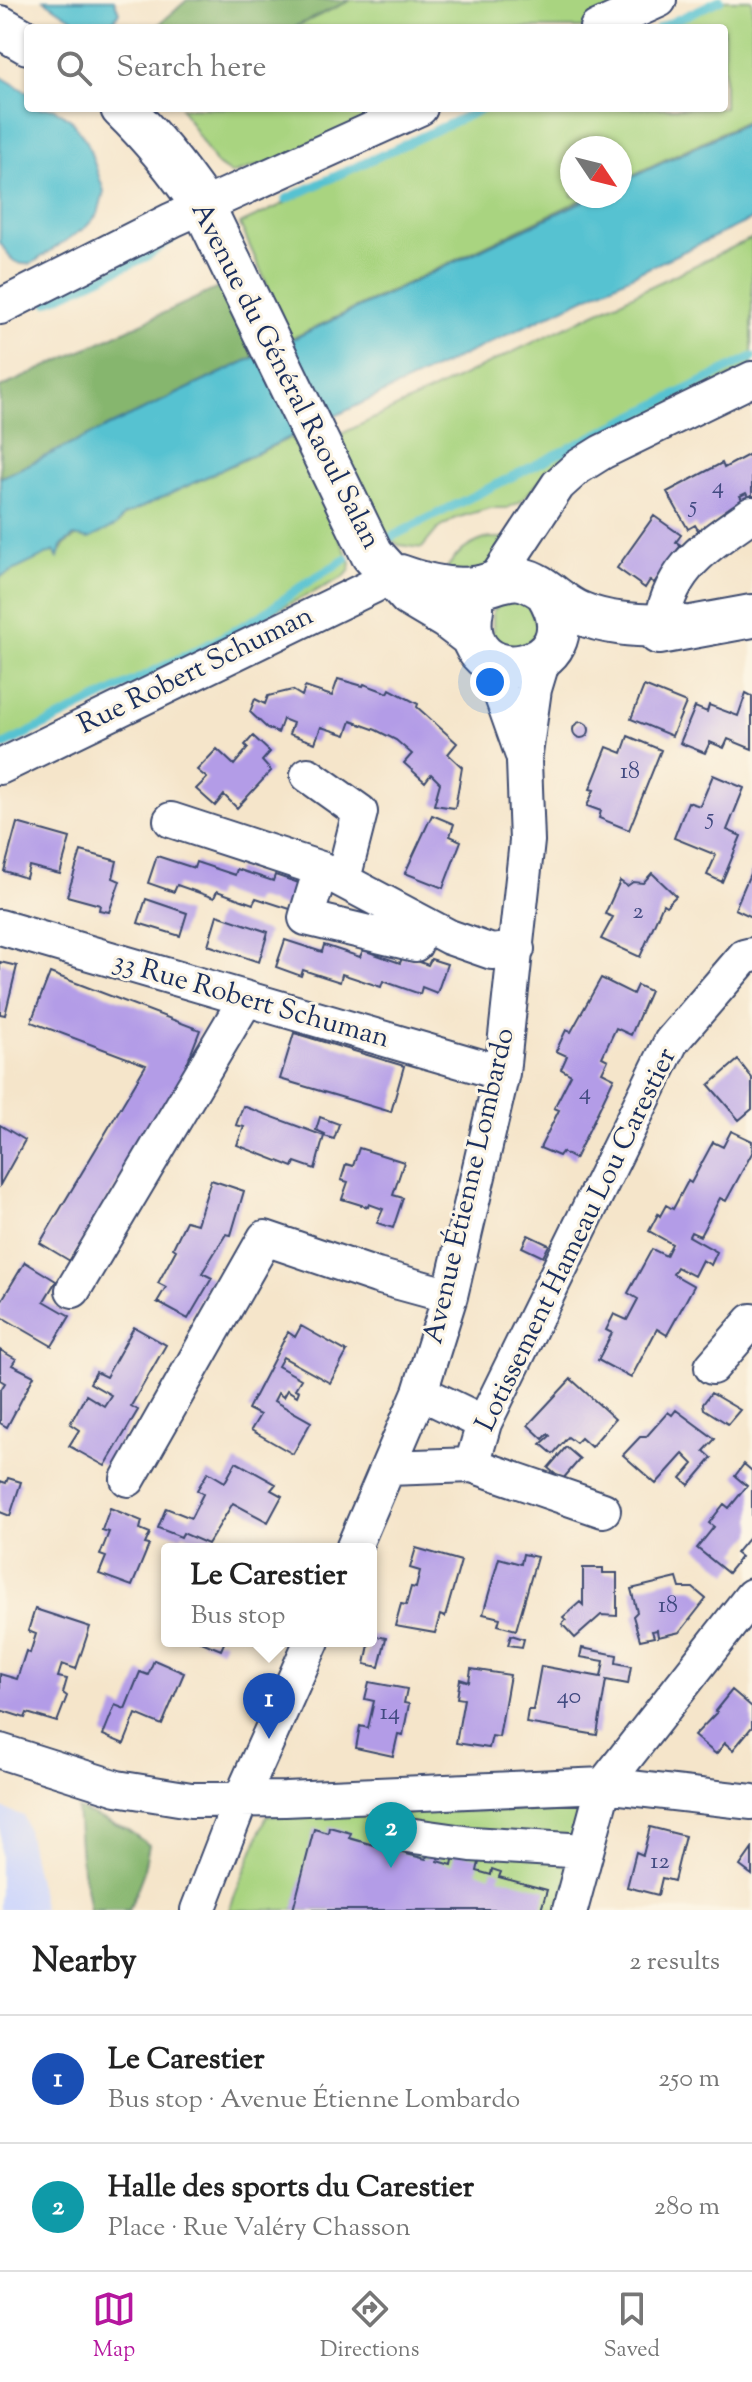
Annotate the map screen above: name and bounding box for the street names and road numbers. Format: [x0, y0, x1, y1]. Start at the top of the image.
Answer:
street label: Avenue du Général Raoul Salan [180, 196, 390, 556]
street label: Rue Robert Schuman [72, 597, 320, 745]
street label: 33 Rue Robert Schuman [108, 942, 394, 1060]
street label: Avenue Étienne Lombardo [414, 1024, 526, 1348]
street label: Lotissement Hameau Lou Carestier [466, 1041, 688, 1439]

